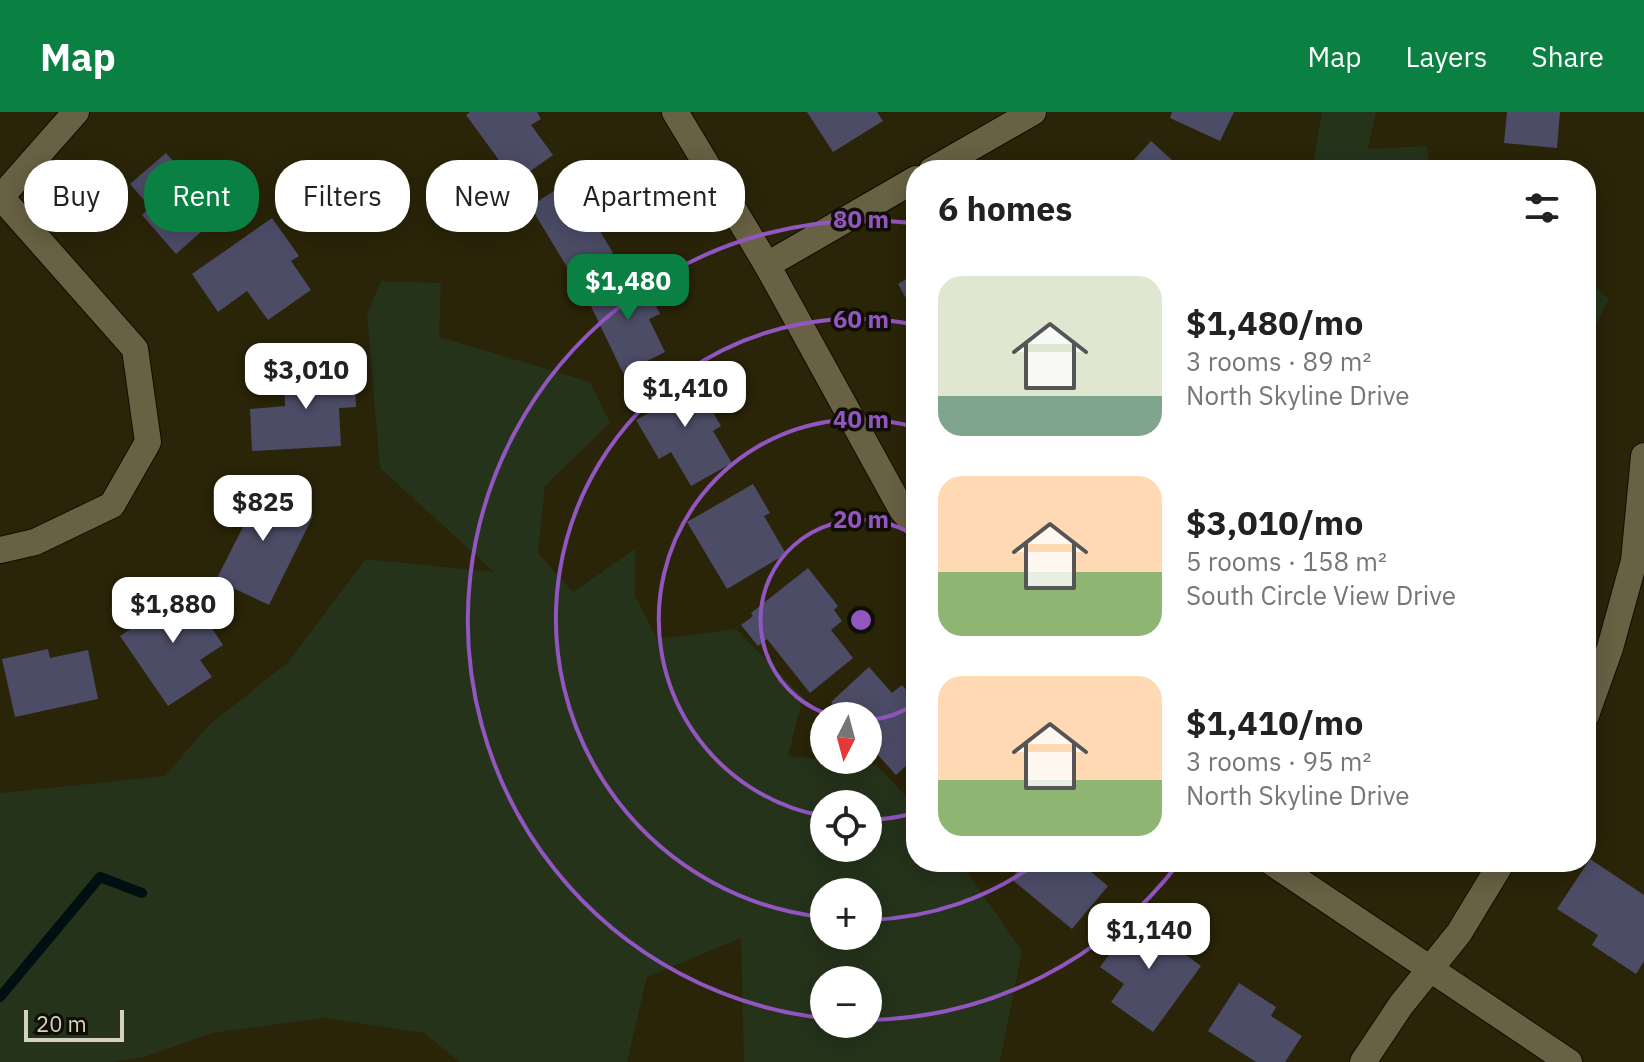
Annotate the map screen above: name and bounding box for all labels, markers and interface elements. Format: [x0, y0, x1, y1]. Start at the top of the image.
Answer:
text: Map [40, 32, 116, 81]
text: Map [1307, 38, 1361, 75]
text: Layers [1405, 38, 1487, 75]
text: Share [1531, 38, 1604, 75]
chip: Buy [24, 160, 128, 232]
chip: Rent [144, 160, 259, 232]
chip: Filters [275, 160, 410, 232]
chip: New [426, 160, 538, 232]
chip: Apartment [554, 160, 745, 232]
text: 6 homes [938, 186, 1073, 230]
icon: filters [1520, 186, 1564, 230]
text: 80 m [833, 203, 889, 235]
pin: $1,480 [563, 254, 693, 322]
text: $1,480 [585, 263, 671, 297]
text: $1,480/mo [1186, 300, 1363, 344]
text: 60 m [833, 303, 889, 335]
icon: home [1002, 308, 1098, 404]
pin: $3,010 [241, 343, 371, 411]
text: 3 rooms · 89 m² [1186, 344, 1371, 378]
text: $3,010 [263, 352, 349, 386]
pin: $1,410 [620, 361, 750, 429]
text: $1,410 [642, 370, 728, 404]
text: North Skyline Drive [1186, 378, 1410, 412]
text: 40 m [833, 403, 889, 435]
pin: $825 [216, 475, 310, 543]
text: $825 [232, 484, 294, 518]
text: $3,010/mo [1186, 500, 1363, 544]
text: 20 m [833, 503, 889, 535]
icon: home [1002, 508, 1098, 604]
text: 5 rooms · 158 m² [1186, 544, 1387, 578]
pin: $1,880 [108, 577, 238, 645]
text: South Circle View Drive [1186, 578, 1456, 612]
text: $1,880 [130, 586, 216, 620]
centre of rings [847, 606, 875, 634]
text: $1,410/mo [1186, 700, 1363, 744]
north arrow [810, 702, 882, 774]
map controls [810, 702, 882, 1038]
icon: home [1002, 708, 1098, 804]
text: 3 rooms · 95 m² [1186, 744, 1371, 778]
text: North Skyline Drive [1186, 778, 1410, 812]
button: locate [810, 790, 882, 862]
button: + [810, 878, 882, 950]
pin: $1,140 [1084, 903, 1214, 971]
text: $1,140 [1106, 912, 1192, 946]
button: − [810, 966, 882, 1038]
scale bar [24, 1006, 124, 1042]
text: 20 m [36, 1009, 87, 1038]

